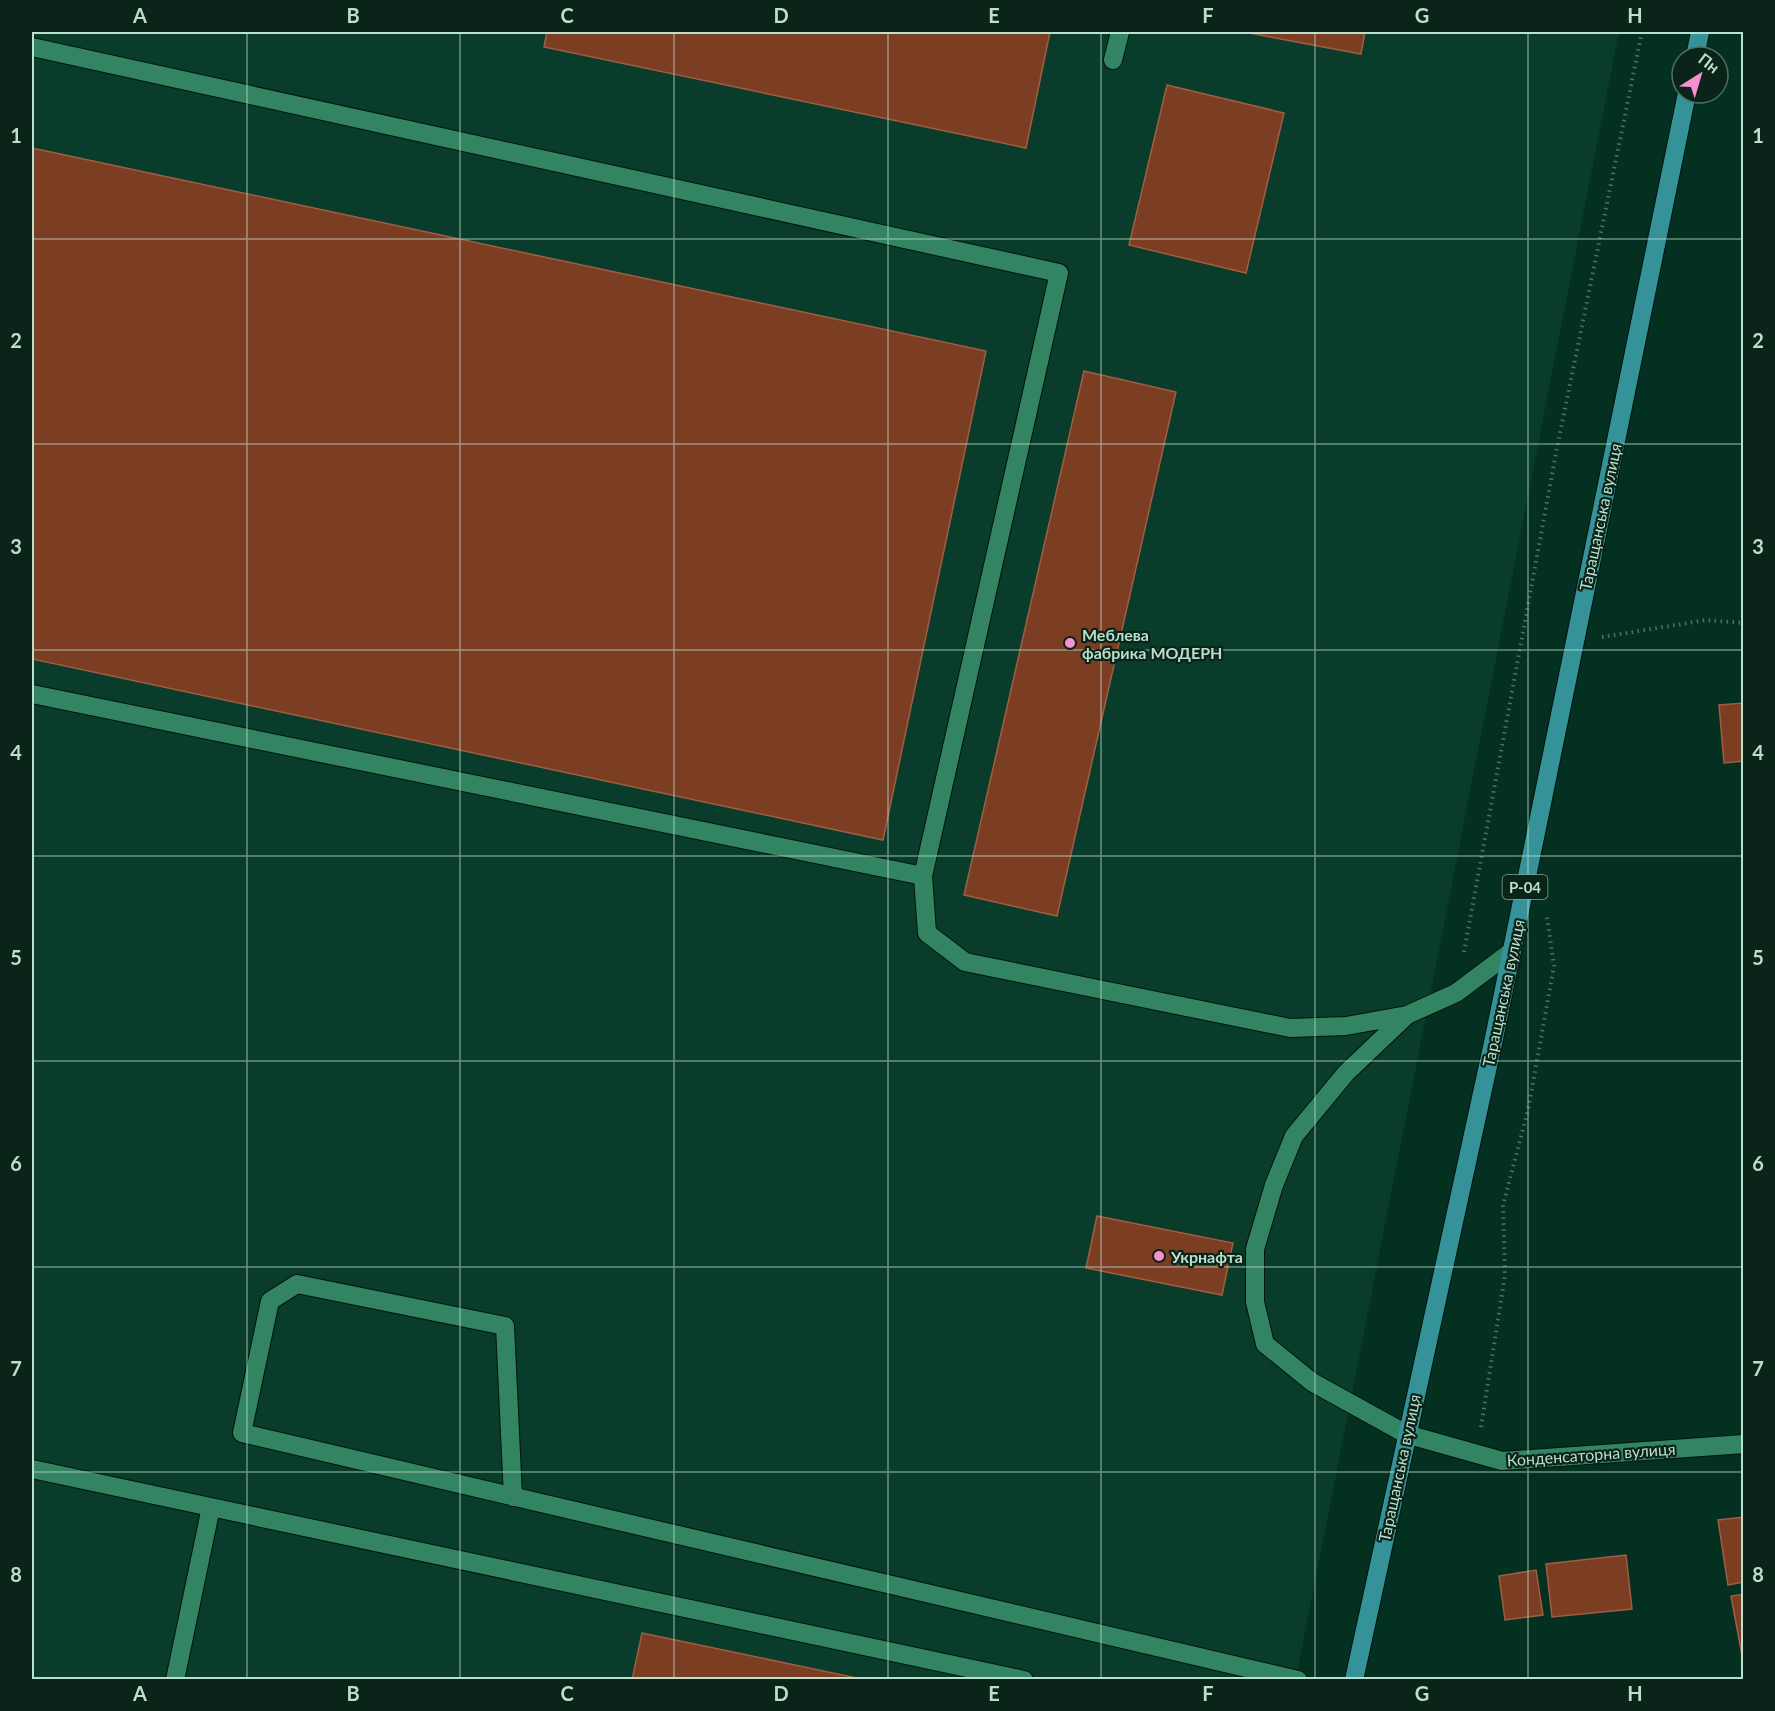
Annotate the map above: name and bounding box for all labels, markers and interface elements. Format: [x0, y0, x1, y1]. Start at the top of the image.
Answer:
text: A [132, 3, 147, 27]
text: B [346, 3, 360, 27]
text: C [560, 3, 574, 27]
text: D [773, 3, 789, 27]
text: E [988, 3, 1000, 27]
text: F [1202, 3, 1214, 27]
text: G [1415, 3, 1429, 27]
text: H [1627, 3, 1643, 27]
north arrow [1670, 45, 1730, 105]
text: Пн [1695, 49, 1723, 77]
text: 1 [10, 123, 22, 147]
text: 1 [1752, 123, 1764, 147]
text: 2 [10, 328, 22, 352]
text: 2 [1752, 328, 1764, 352]
street label: Таращанська вулиця [1575, 442, 1625, 592]
text: 3 [10, 534, 22, 558]
text: 3 [1752, 534, 1764, 558]
place label: Меблева фабрика МОДЕРН [1082, 625, 1222, 662]
marker: Меблева фабрика МОДЕРН [1063, 636, 1077, 650]
text: 4 [10, 740, 22, 764]
text: 4 [1752, 740, 1764, 764]
road number: Р-04 [1502, 875, 1547, 899]
street label: Таращанська вулиця [1478, 918, 1528, 1068]
text: 5 [10, 945, 22, 969]
text: 5 [1752, 945, 1764, 969]
text: 6 [10, 1151, 22, 1175]
text: 6 [1752, 1151, 1764, 1175]
place label: Укрнафта [1170, 1247, 1243, 1266]
marker: Укрнафта [1152, 1249, 1166, 1263]
text: 7 [10, 1356, 22, 1380]
text: 7 [1752, 1356, 1764, 1380]
street label: Таращанська вулиця [1374, 1393, 1424, 1543]
street label: Конденсаторна вулиця [1506, 1439, 1676, 1469]
text: 8 [10, 1562, 22, 1586]
text: 8 [1752, 1562, 1764, 1586]
text: A [132, 1681, 147, 1705]
text: B [346, 1681, 360, 1705]
text: C [560, 1681, 574, 1705]
text: D [773, 1681, 789, 1705]
text: E [988, 1681, 1000, 1705]
text: F [1202, 1681, 1214, 1705]
text: G [1415, 1681, 1429, 1705]
text: H [1627, 1681, 1643, 1705]

